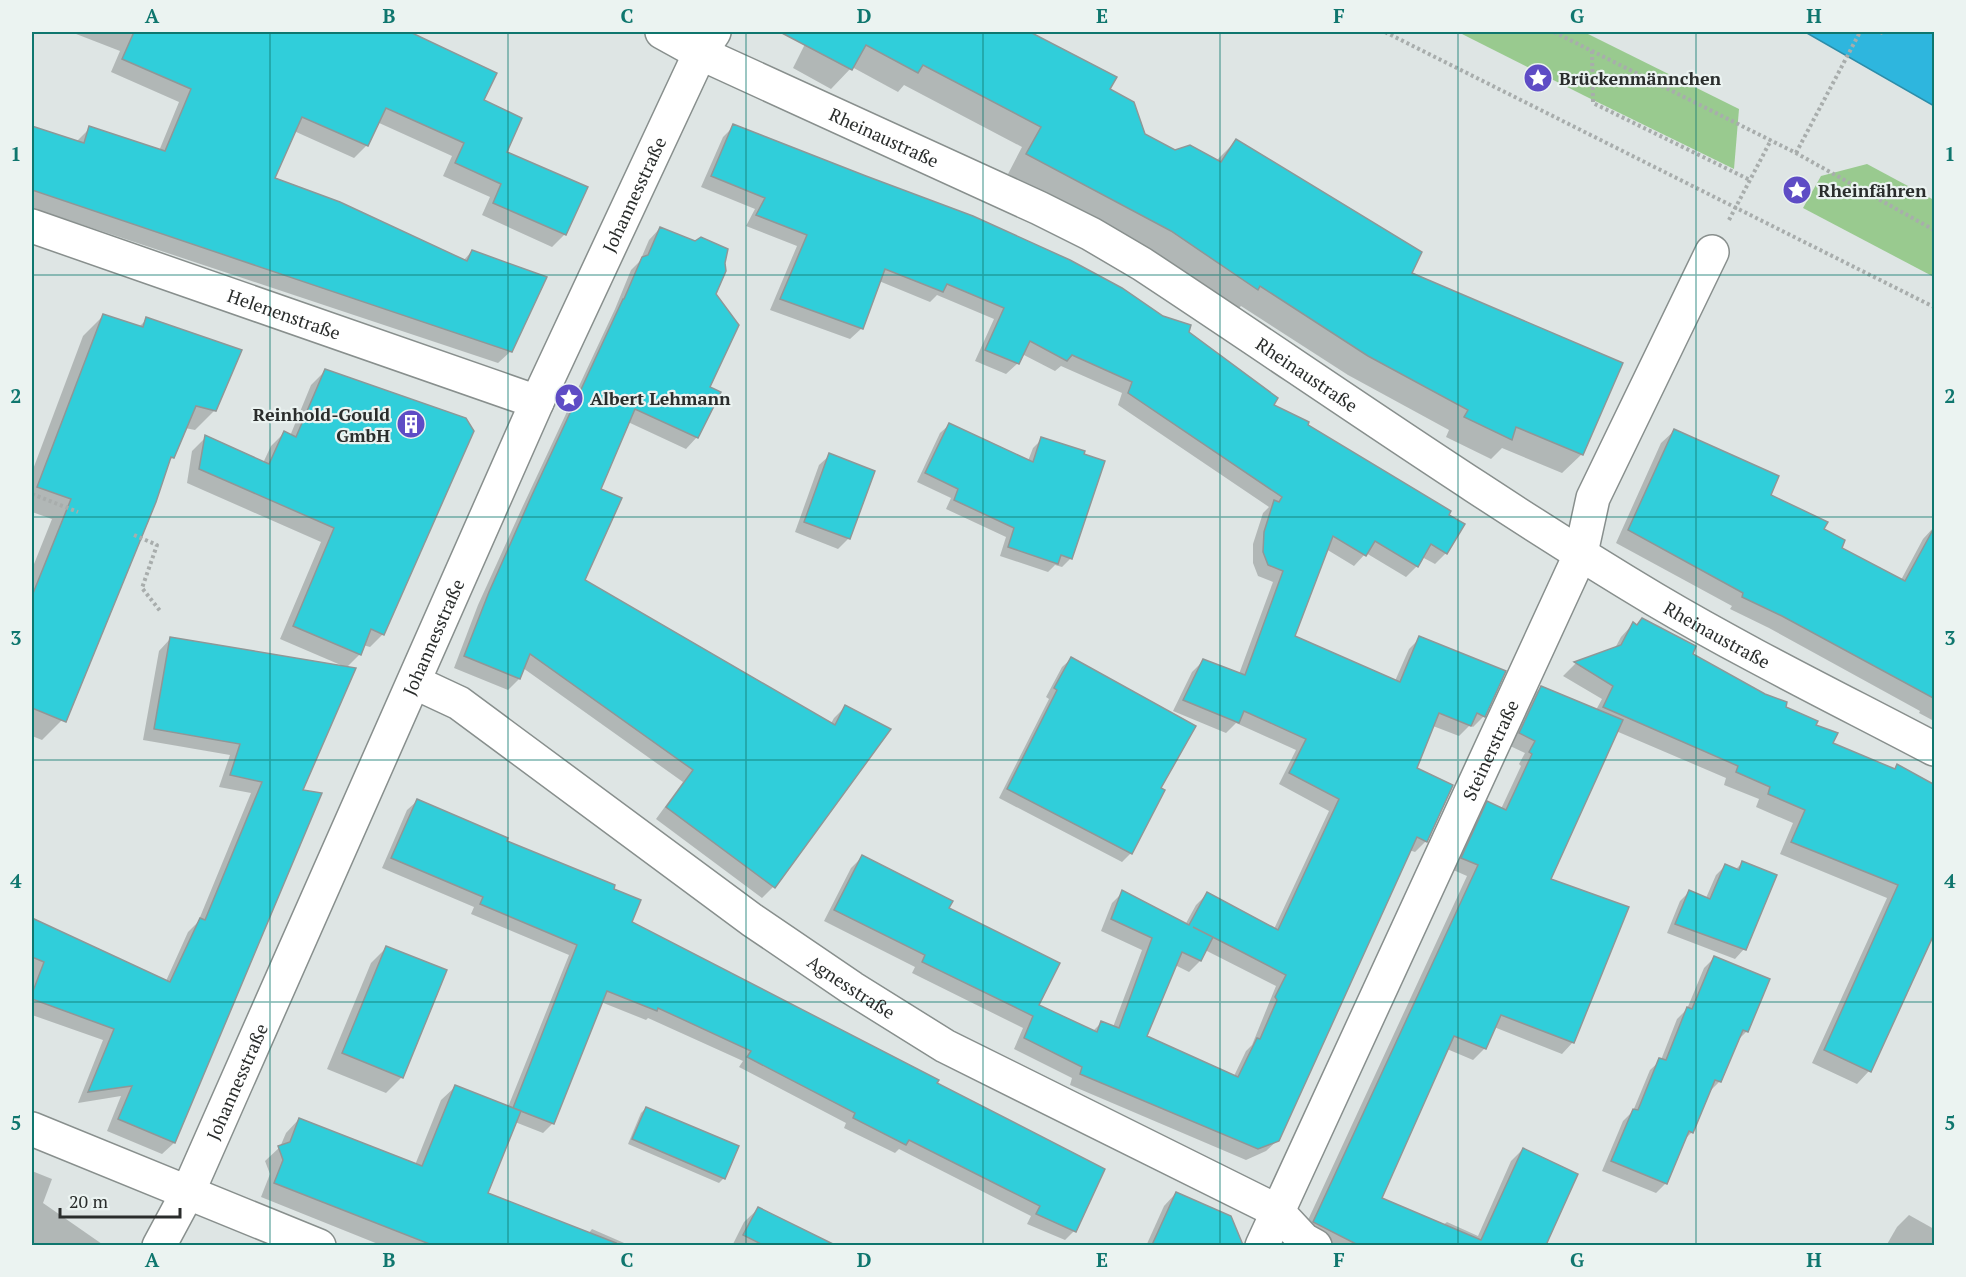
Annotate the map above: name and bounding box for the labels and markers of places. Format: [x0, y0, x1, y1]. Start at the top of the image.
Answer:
place icon: Brückenmännchen [1522, 62, 1554, 94]
place label: Brückenmännchen [1559, 66, 1722, 90]
place icon: Rheinfähren [1781, 174, 1813, 206]
place label: Rheinfähren [1818, 178, 1927, 202]
place icon: Albert Lehmann [553, 382, 585, 414]
place label: Albert Lehmann [590, 386, 731, 410]
place label: Reinhold-Gould GmbH [253, 402, 390, 447]
building icon: Reinhold-Gould GmbH [395, 408, 427, 440]

